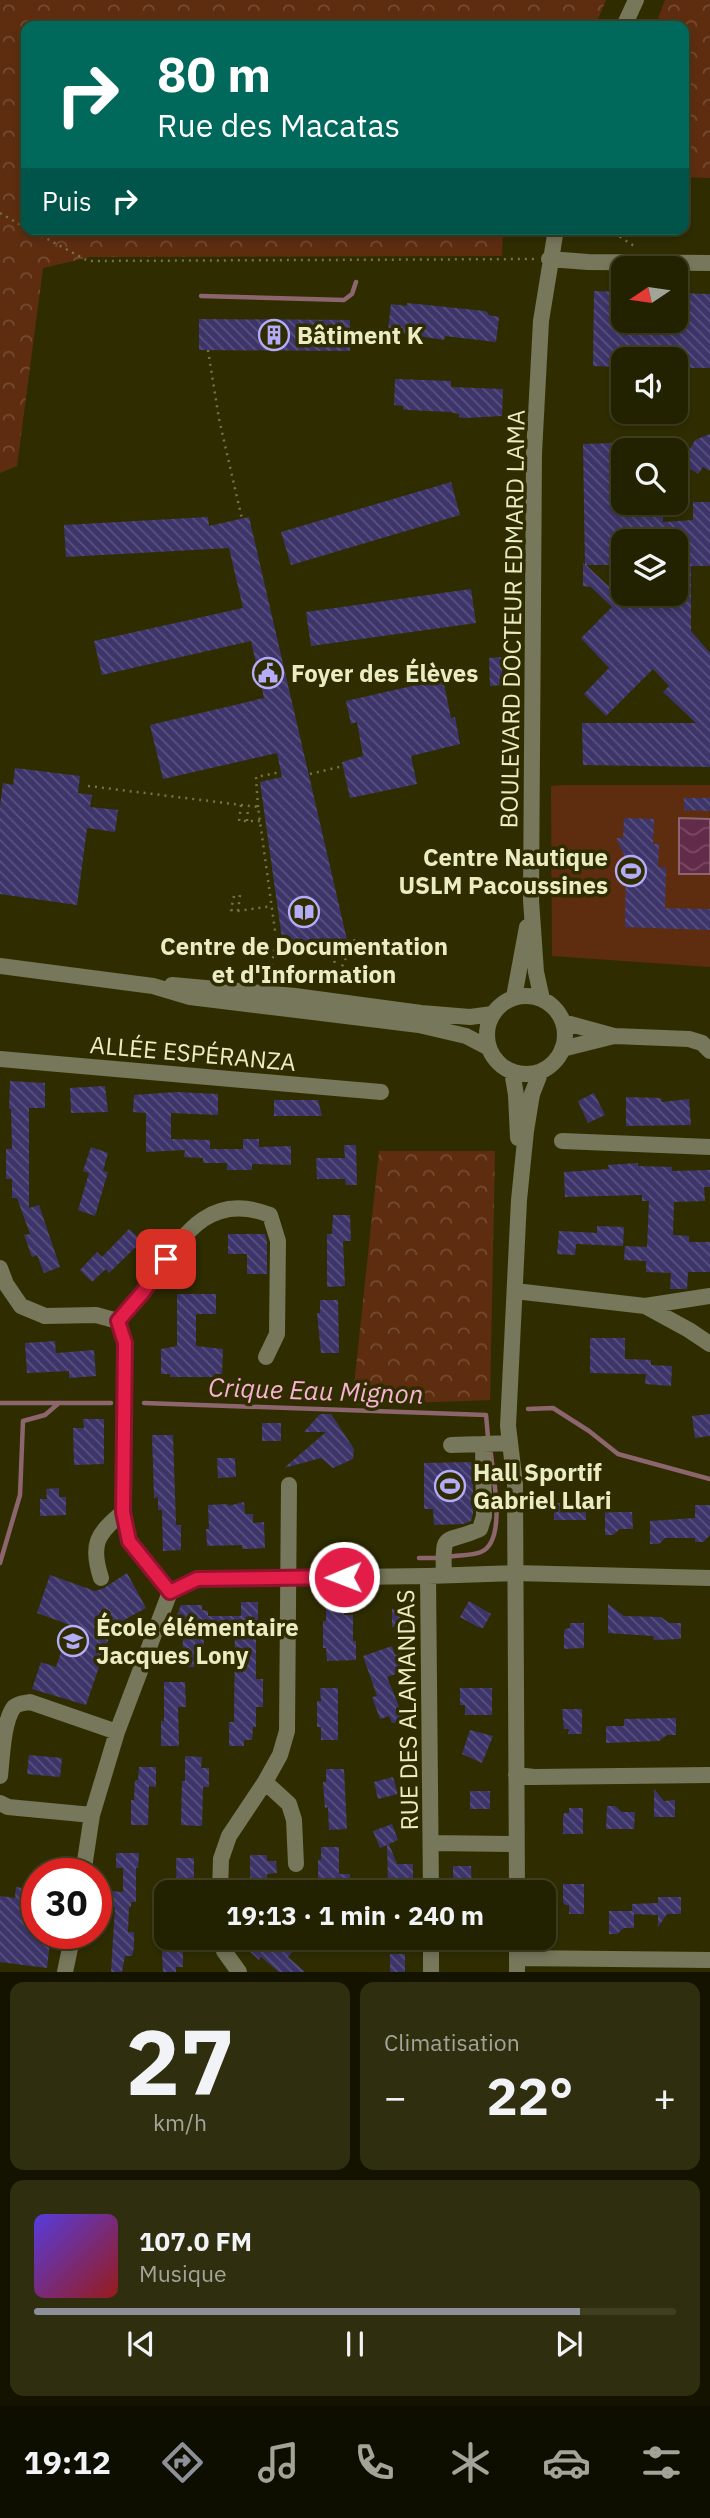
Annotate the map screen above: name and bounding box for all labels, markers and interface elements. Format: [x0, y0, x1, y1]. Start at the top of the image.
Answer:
text: 80 m [157, 42, 271, 105]
icon: right [42, 49, 133, 140]
text: Rue des Macatas [157, 104, 400, 146]
icon: right [106, 182, 144, 220]
text: Puis [42, 184, 92, 218]
north arrow [611, 256, 688, 332]
map controls [611, 256, 688, 606]
building icon: Bâtiment K [257, 318, 291, 352]
place label: Bâtiment K [297, 319, 424, 351]
button: sound [611, 347, 688, 424]
street label: BOULEVARD DOCTEUR EDMARD LAMA [492, 409, 532, 829]
button: search [611, 438, 688, 515]
button: layers [611, 529, 688, 606]
public building icon: Foyer des Élèves [251, 656, 285, 690]
place label: Foyer des Élèves [291, 657, 478, 689]
place label: Centre Nautique USLM Pacoussines [398, 841, 608, 901]
sports icon: Centre Nautique USLM Pacoussines [614, 854, 648, 888]
library icon: Centre de Documentation et d'Information [287, 895, 321, 929]
place label: Centre de Documentation et d'Information [160, 930, 448, 990]
street label: ALLÉE ESPÉRANZA [89, 1028, 297, 1078]
pin [136, 1229, 196, 1289]
icon: arrive [147, 1240, 185, 1278]
water label: Crique Eau Mignon [208, 1369, 424, 1411]
place label: Hall Sportif Gabriel Llari [473, 1456, 612, 1516]
sports icon: Hall Sportif Gabriel Llari [433, 1469, 467, 1503]
position arrow [307, 1540, 381, 1614]
street label: RUE DES ALAMANDAS [389, 1589, 425, 1831]
place label: École élémentaire Jacques Lony [96, 1611, 299, 1671]
school or university icon: École élémentaire Jacques Lony [56, 1624, 90, 1658]
speed limit sign: 30 [21, 1858, 112, 1949]
text: 19:13 · 1 min · 240 m [226, 1898, 484, 1932]
text: 27 [125, 2002, 235, 2120]
text: Climatisation [384, 2027, 520, 2057]
text: 22° [487, 2062, 573, 2129]
text: − [384, 2072, 407, 2121]
text: + [653, 2072, 676, 2121]
text: km/h [153, 2107, 207, 2137]
text: 107.0 FM [139, 2224, 252, 2258]
text: Musique [139, 2258, 227, 2288]
icon: previous [122, 2325, 160, 2363]
icon: pause [336, 2325, 374, 2363]
icon: next [550, 2325, 588, 2363]
icon: directions [158, 2438, 207, 2487]
icon: music [254, 2438, 303, 2487]
icon: phone [350, 2438, 399, 2487]
icon: climate [446, 2438, 495, 2487]
icon: car [542, 2438, 591, 2487]
icon: filters [637, 2438, 686, 2487]
text: 19:12 [23, 2441, 111, 2483]

